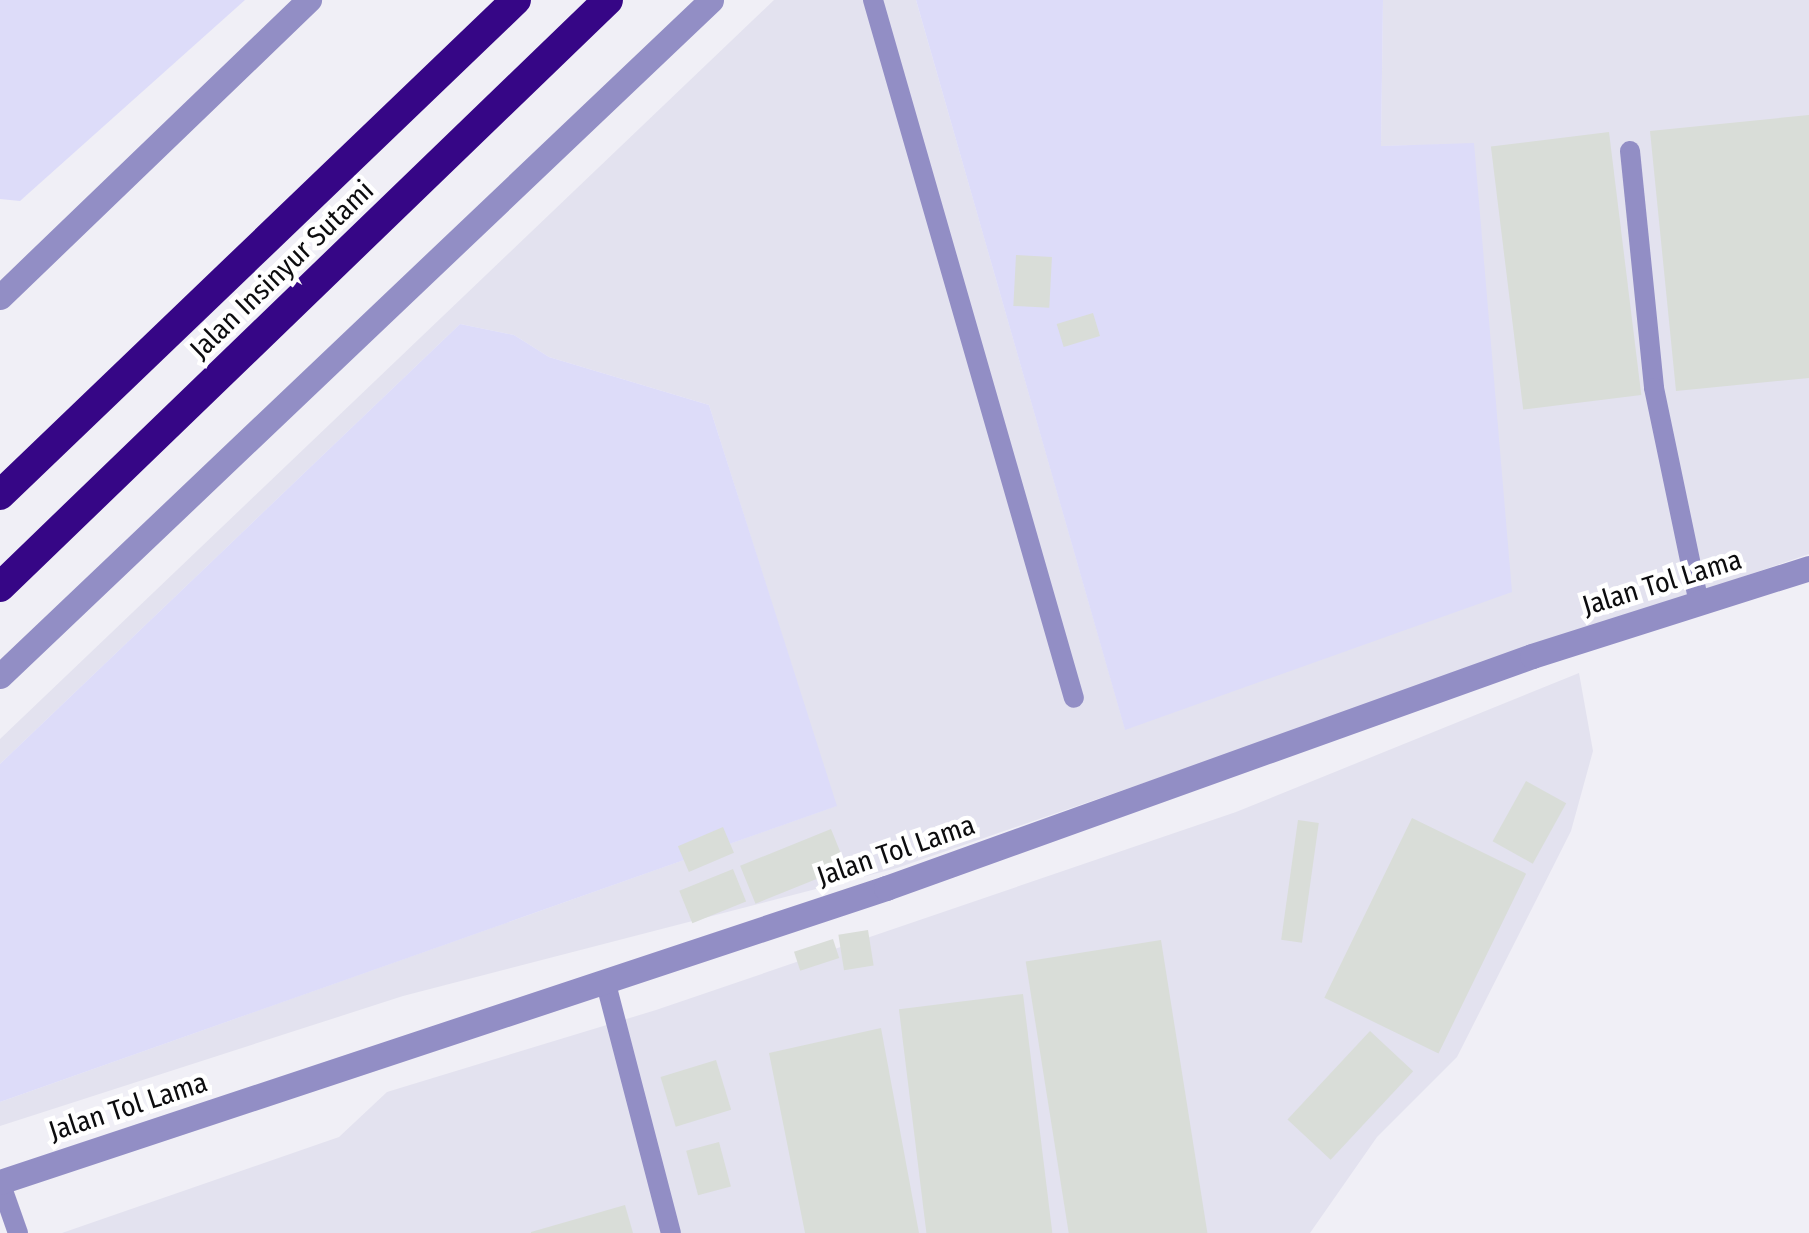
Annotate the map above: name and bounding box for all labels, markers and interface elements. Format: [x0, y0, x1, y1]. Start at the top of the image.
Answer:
street label: Jalan Insinyur Sutami [183, 174, 381, 366]
street label: Jalan Tol Lama [1578, 543, 1746, 623]
street label: Jalan Tol Lama [813, 808, 979, 894]
street label: Jalan Tol Lama [44, 1066, 212, 1148]

